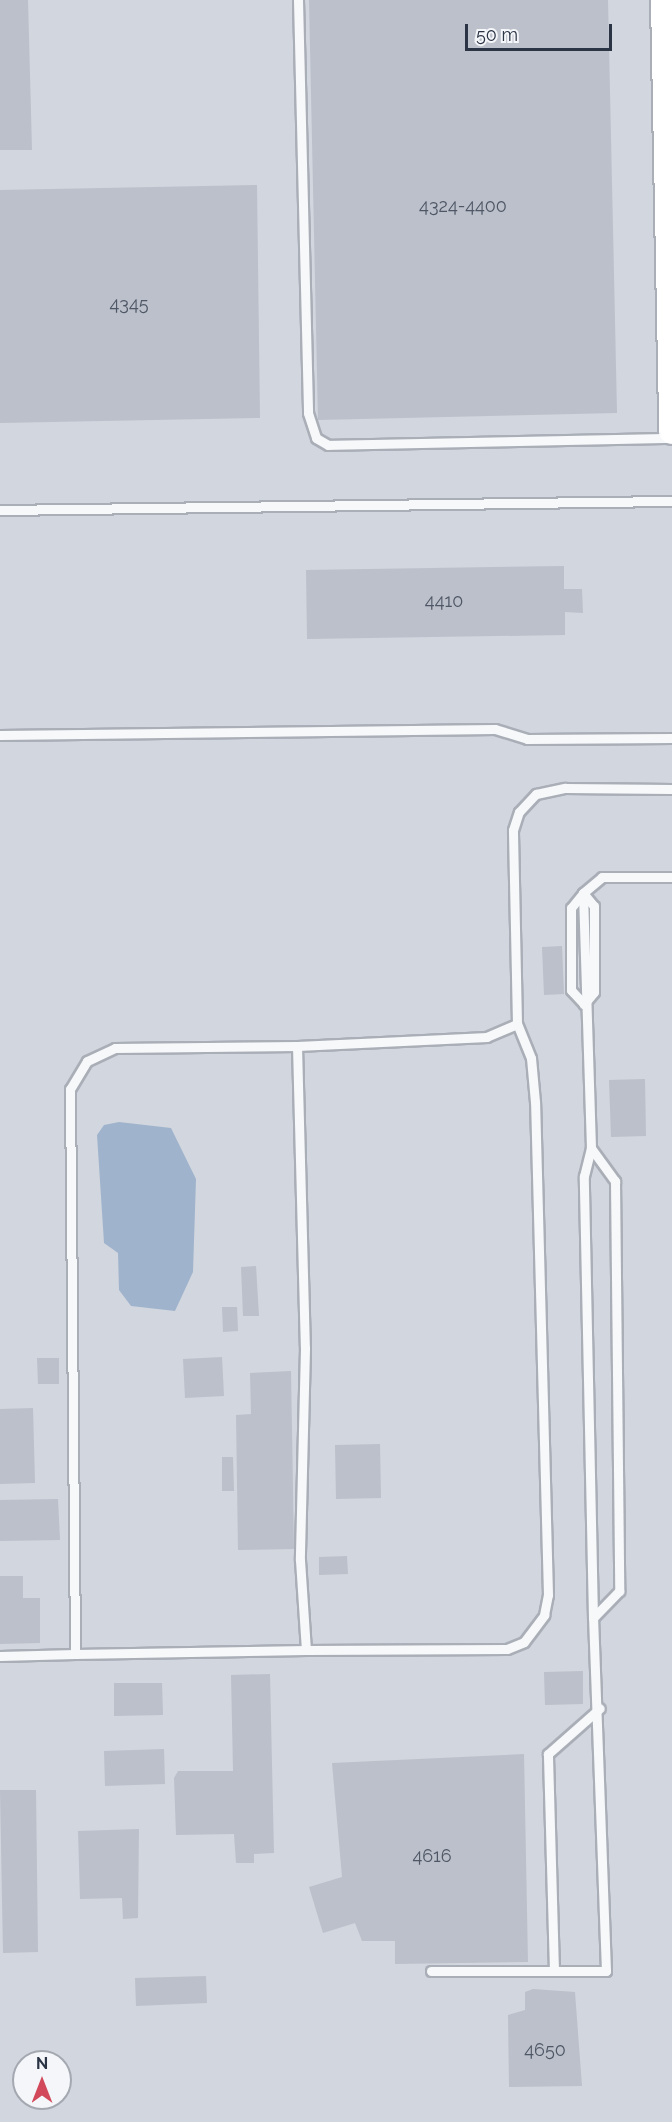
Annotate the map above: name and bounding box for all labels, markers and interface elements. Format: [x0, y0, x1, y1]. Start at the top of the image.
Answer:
scale bar [468, 12, 615, 50]
text: 50 m [476, 24, 518, 45]
house number: 4324-4400 [419, 195, 507, 217]
house number: 4345 [109, 293, 149, 315]
house number: 4410 [425, 590, 463, 612]
house number: 4616 [412, 1845, 452, 1867]
house number: 4650 [524, 2039, 566, 2061]
north arrow [12, 2050, 72, 2110]
text: N [36, 2054, 48, 2073]

